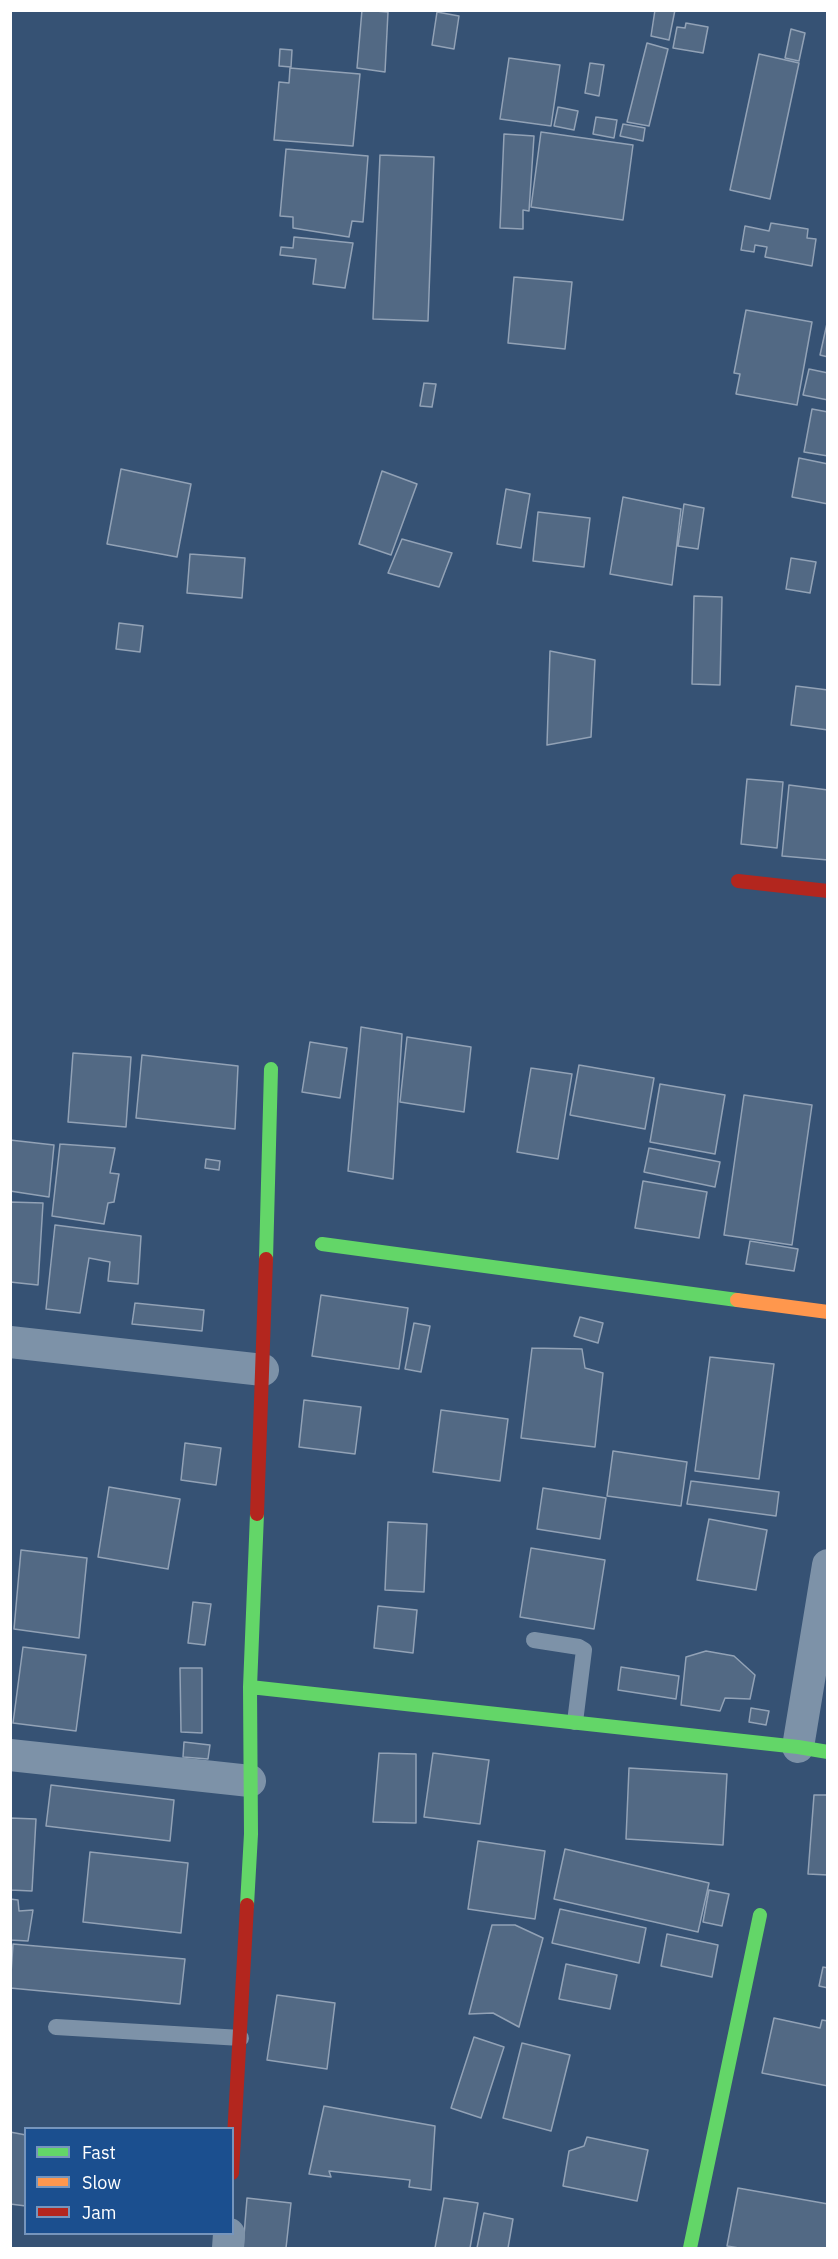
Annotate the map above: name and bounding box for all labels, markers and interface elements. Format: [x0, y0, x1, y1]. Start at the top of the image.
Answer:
legend [24, 2127, 234, 2235]
text: Fast [82, 2141, 116, 2164]
text: Slow [82, 2171, 121, 2194]
text: Jam [82, 2201, 117, 2224]

